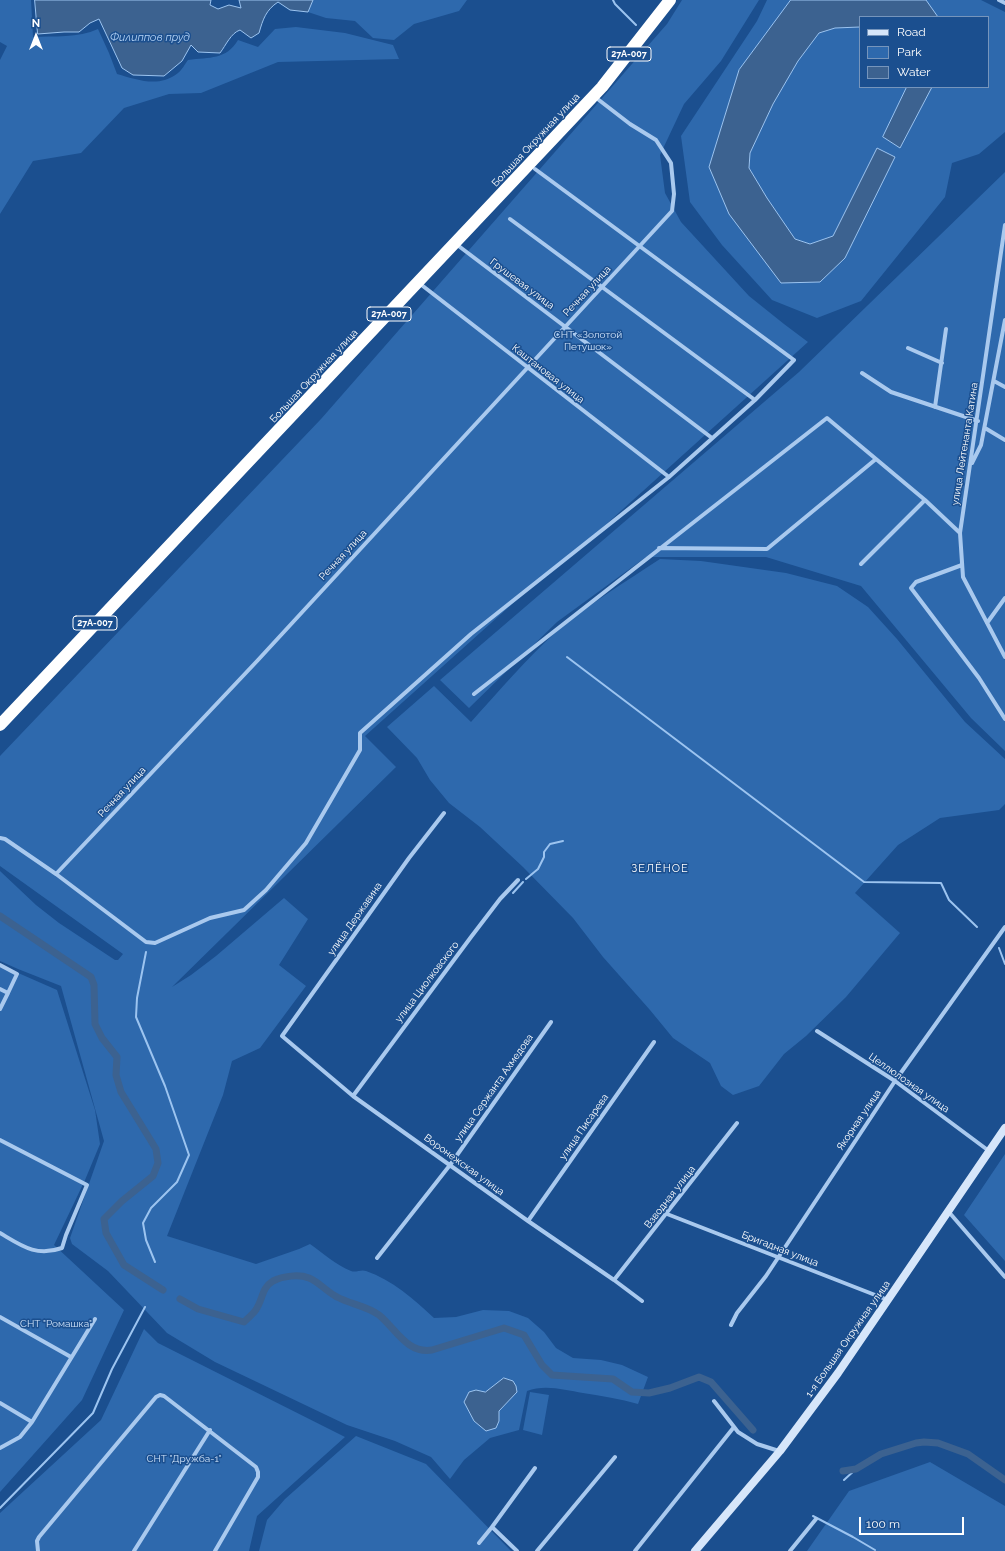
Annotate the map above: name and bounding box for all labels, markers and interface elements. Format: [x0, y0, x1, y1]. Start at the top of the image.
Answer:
north arrow [16, 16, 56, 56]
legend [859, 16, 989, 88]
text: N [32, 17, 40, 30]
text: Road [897, 25, 926, 39]
water label: Филиппов пруд [110, 31, 190, 45]
text: Park [897, 45, 922, 59]
road number: 27А-007 [607, 47, 651, 61]
text: Water [897, 65, 931, 79]
street label: Большая Окружная улица [490, 91, 582, 189]
street label: Грушевая улица [488, 256, 556, 312]
street label: Речная улица [561, 263, 613, 319]
road number: 27А-007 [367, 307, 411, 321]
street label: Большая Окружная улица [268, 327, 360, 425]
park label: СНТ «Золотой Петушок» [554, 329, 622, 352]
street label: Каштановая улица [509, 342, 587, 406]
street label: улица Лейтенанта Катина [949, 382, 981, 506]
street label: Речная улица [317, 527, 369, 583]
road number: 27А-007 [73, 616, 117, 630]
street label: Речная улица [96, 764, 148, 820]
district label: ЗЕЛЁНОЕ [631, 862, 689, 876]
street label: улица Державина [325, 880, 385, 958]
street label: улица Циолковского [393, 939, 461, 1025]
street label: улица Сержанта Ахмедова [452, 1032, 536, 1144]
street label: Целлюлозная улица [866, 1051, 952, 1115]
street label: Якорная улица [834, 1087, 884, 1153]
street label: улица Писарева [557, 1092, 611, 1162]
street label: Воронежская улица [421, 1132, 507, 1198]
street label: Взводная улица [642, 1164, 698, 1230]
street label: Бригадная улица [740, 1229, 820, 1269]
street label: 1-я Большая Окружная улица [803, 1278, 893, 1400]
park label: СНТ "Ромашка" [20, 1318, 92, 1330]
park label: СНТ "Дружба-1" [147, 1453, 221, 1465]
scale bar [861, 1509, 966, 1535]
text: 100 m [866, 1517, 900, 1531]

